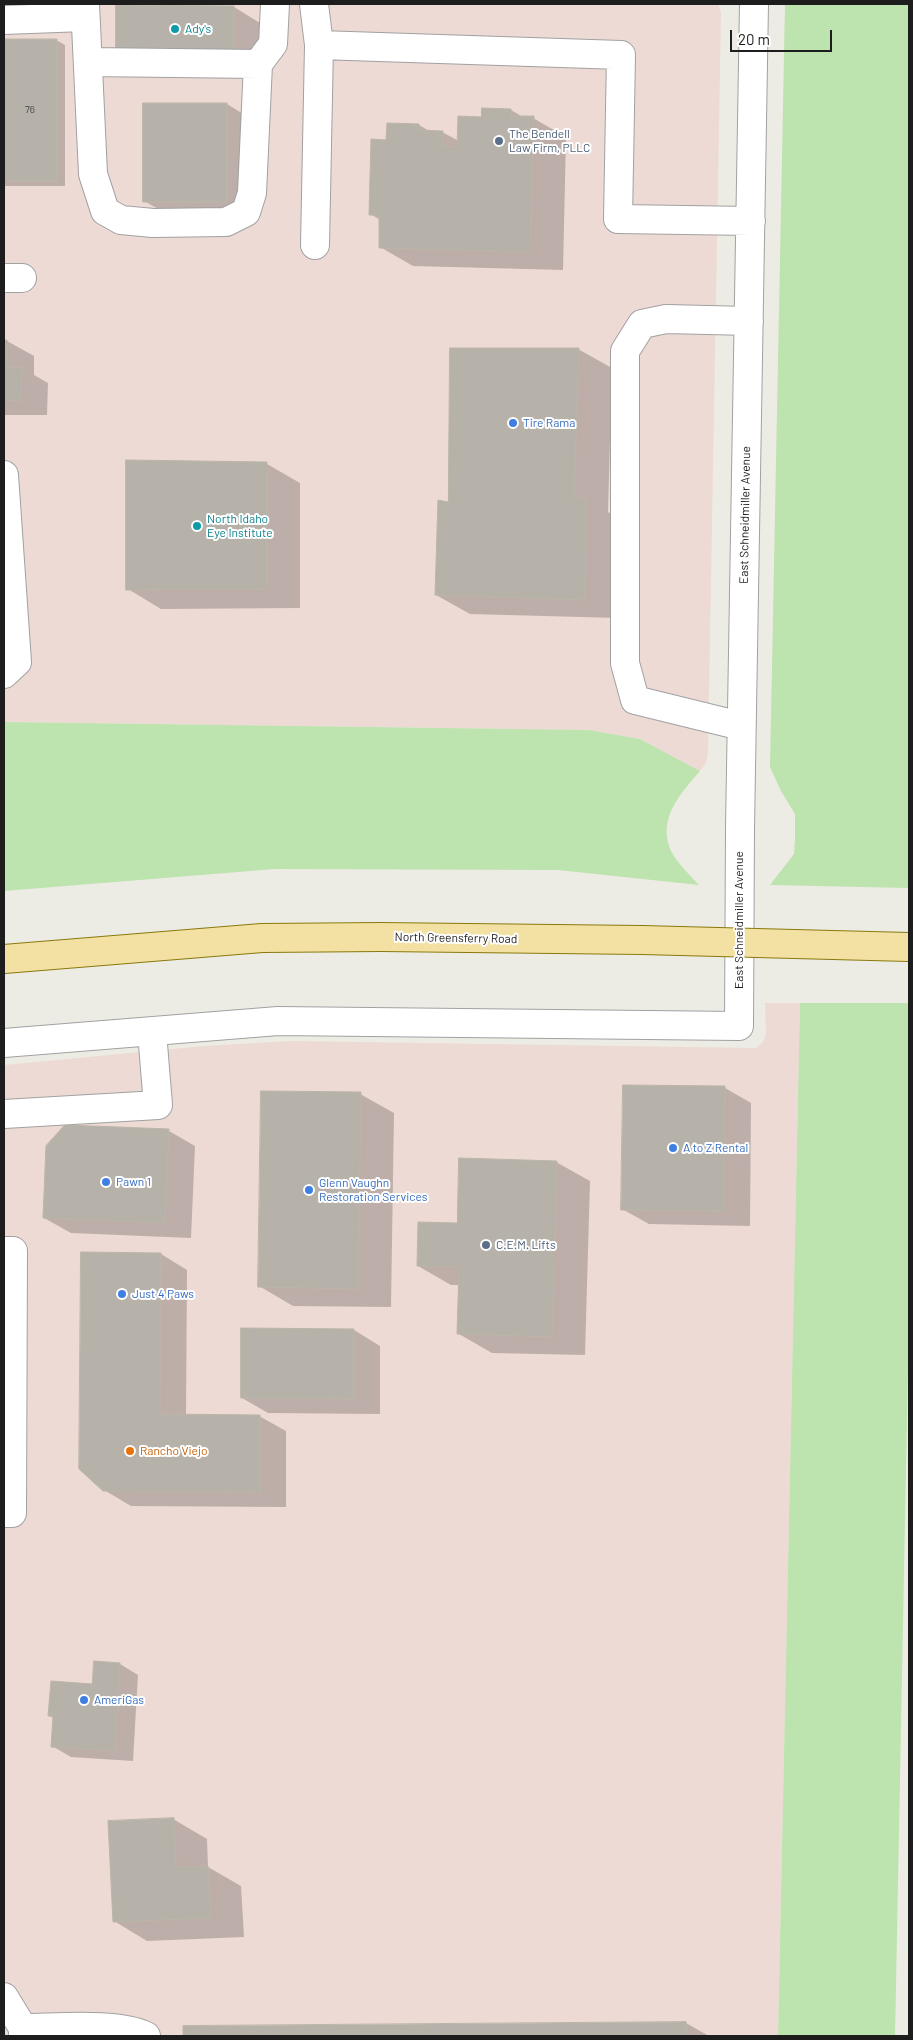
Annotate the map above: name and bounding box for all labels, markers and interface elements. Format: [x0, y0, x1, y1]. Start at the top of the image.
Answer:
scale bar [733, 20, 836, 52]
place label: Ady's [185, 22, 211, 36]
marker: Ady's [169, 23, 181, 35]
text: 20 m [738, 30, 770, 48]
house number: 76 [25, 104, 35, 116]
place label: The Bendell Law Firm, PLLC [509, 127, 590, 155]
marker: The Bendell Law Firm, PLLC [493, 135, 505, 147]
place label: Tire Rama [523, 416, 575, 430]
marker: Tire Rama [507, 417, 519, 429]
street label: East Schneidmiller Avenue [737, 446, 753, 584]
place label: North Idaho Eye Institute [207, 512, 273, 540]
marker: North Idaho Eye Institute [191, 520, 203, 532]
street label: East Schneidmiller Avenue [732, 851, 746, 989]
street label: North Greensferry Road [395, 930, 517, 946]
place label: A to Z Rental [683, 1141, 748, 1155]
marker: A to Z Rental [667, 1142, 679, 1154]
place label: Pawn 1 [116, 1175, 151, 1189]
marker: Pawn 1 [100, 1176, 112, 1188]
place label: Glenn Vaughn Restoration Services [319, 1176, 427, 1204]
marker: Glenn Vaughn Restoration Services [303, 1184, 315, 1196]
place label: C.E.M. Lifts [496, 1238, 556, 1252]
marker: C.E.M. Lifts [480, 1239, 492, 1251]
place label: Just 4 Paws [132, 1287, 194, 1301]
marker: Just 4 Paws [116, 1288, 128, 1300]
place label: Rancho Viejo [140, 1444, 207, 1458]
marker: Rancho Viejo [124, 1445, 136, 1457]
place label: AmeriGas [94, 1693, 144, 1707]
marker: AmeriGas [78, 1694, 90, 1706]

